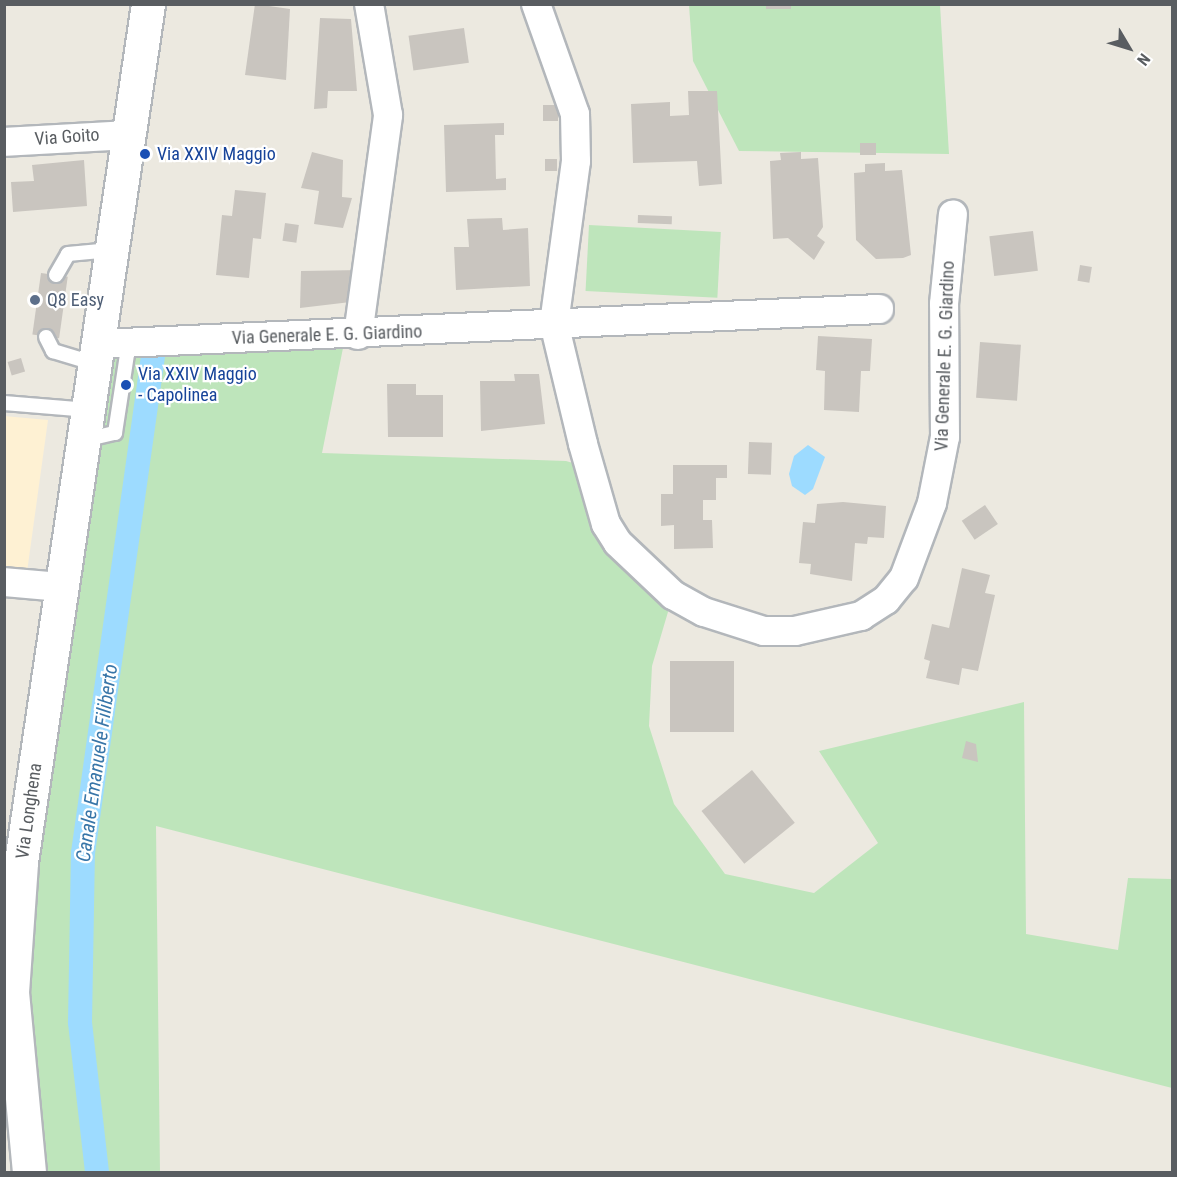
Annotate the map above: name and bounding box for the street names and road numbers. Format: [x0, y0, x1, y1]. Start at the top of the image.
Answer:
street label: Via Goito [34, 124, 100, 150]
street label: Via Generale E. G. Giardino [931, 260, 959, 452]
street label: Via Generale E. G. Giardino [231, 321, 423, 349]
street label: Via Longhena [12, 762, 46, 860]

